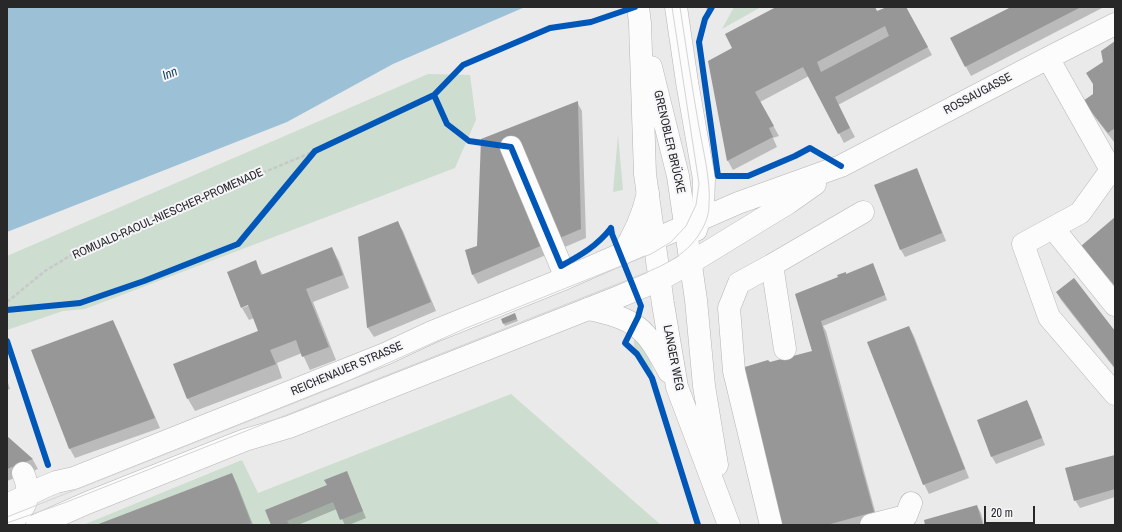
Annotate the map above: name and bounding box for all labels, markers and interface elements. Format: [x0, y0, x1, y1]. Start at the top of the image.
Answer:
water label: Inn [160, 64, 180, 84]
street label: ROSSAUGASSE [941, 70, 1015, 118]
street label: GRENOBLER BRÜCKE [650, 89, 688, 195]
street label: ROMUALD-RAOUL-NIESCHER-PROMENADE [70, 165, 266, 263]
street label: LANGER WEG [660, 324, 686, 392]
street label: REICHENAUER STRASSE [289, 339, 405, 399]
scale bar [986, 498, 1037, 524]
text: 20 m [991, 505, 1013, 521]

